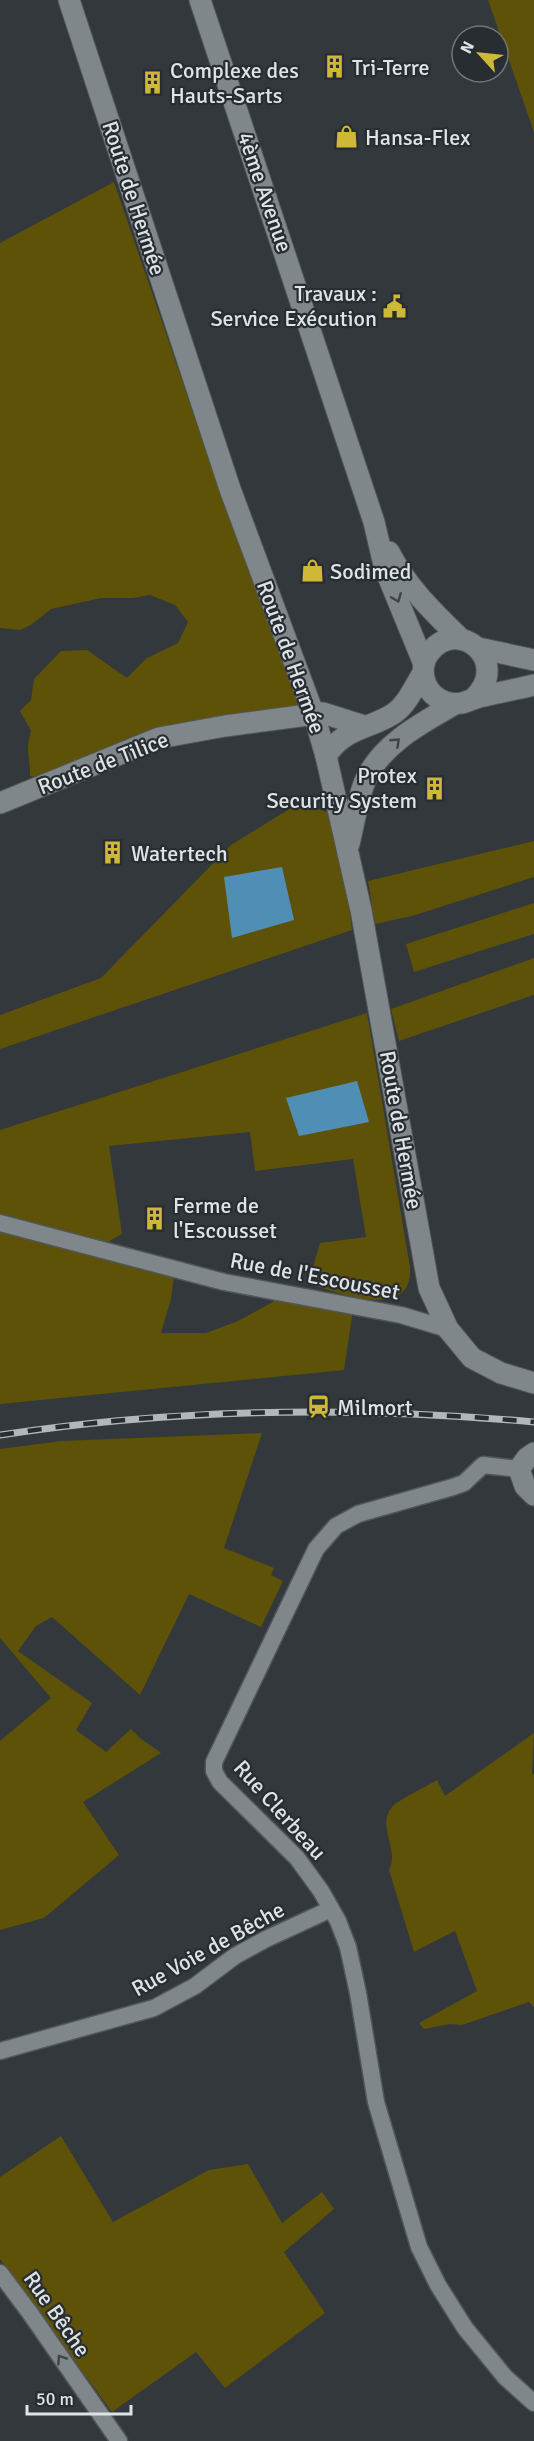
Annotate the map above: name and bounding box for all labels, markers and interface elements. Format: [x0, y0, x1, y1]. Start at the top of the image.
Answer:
north arrow [450, 24, 510, 84]
text: N [456, 38, 479, 57]
building icon: Tri-Terre [321, 54, 347, 80]
place label: Tri-Terre [352, 54, 430, 81]
place label: Complexe des Hauts-Sarts [170, 57, 299, 109]
building icon: Complexe des Hauts-Sarts [139, 70, 165, 96]
street label: Route de Hermée [96, 117, 172, 279]
shop icon: Hansa-Flex [334, 124, 360, 150]
place label: Hansa-Flex [365, 124, 470, 151]
street label: 4ème Avenue [232, 128, 298, 256]
place label: Travaux : Service Exécution [210, 280, 377, 332]
public building icon: Travaux : Service Exécution [382, 293, 408, 319]
shop icon: Sodimed [299, 558, 325, 584]
place label: Sodimed [330, 558, 411, 585]
street label: Route de Hermée [251, 577, 331, 737]
one-way arrow [390, 592, 402, 603]
street label: Route de Tilice [34, 726, 172, 800]
one-way arrow [389, 739, 400, 750]
place label: Protex Security System [266, 762, 417, 814]
building icon: Protex Security System [422, 775, 448, 801]
building icon: Watertech [100, 840, 126, 866]
place label: Watertech [131, 840, 228, 867]
street label: Route de Hermée [374, 1048, 428, 1212]
place label: Ferme de l'Escousset [173, 1192, 277, 1244]
building icon: Ferme de l'Escousset [142, 1205, 168, 1231]
street label: Rue de l'Escousset [228, 1246, 402, 1306]
station icon: Milmort [306, 1394, 332, 1420]
place label: Milmort [337, 1394, 413, 1421]
street label: Rue Clerbeau [228, 1755, 332, 1865]
street label: Rue Voie de Bêche [127, 1896, 289, 2002]
street label: Rue Bêche [18, 2266, 96, 2362]
one-way arrow [57, 2354, 68, 2365]
scale bar [27, 2378, 130, 2416]
text: 50 m [36, 2388, 74, 2410]

